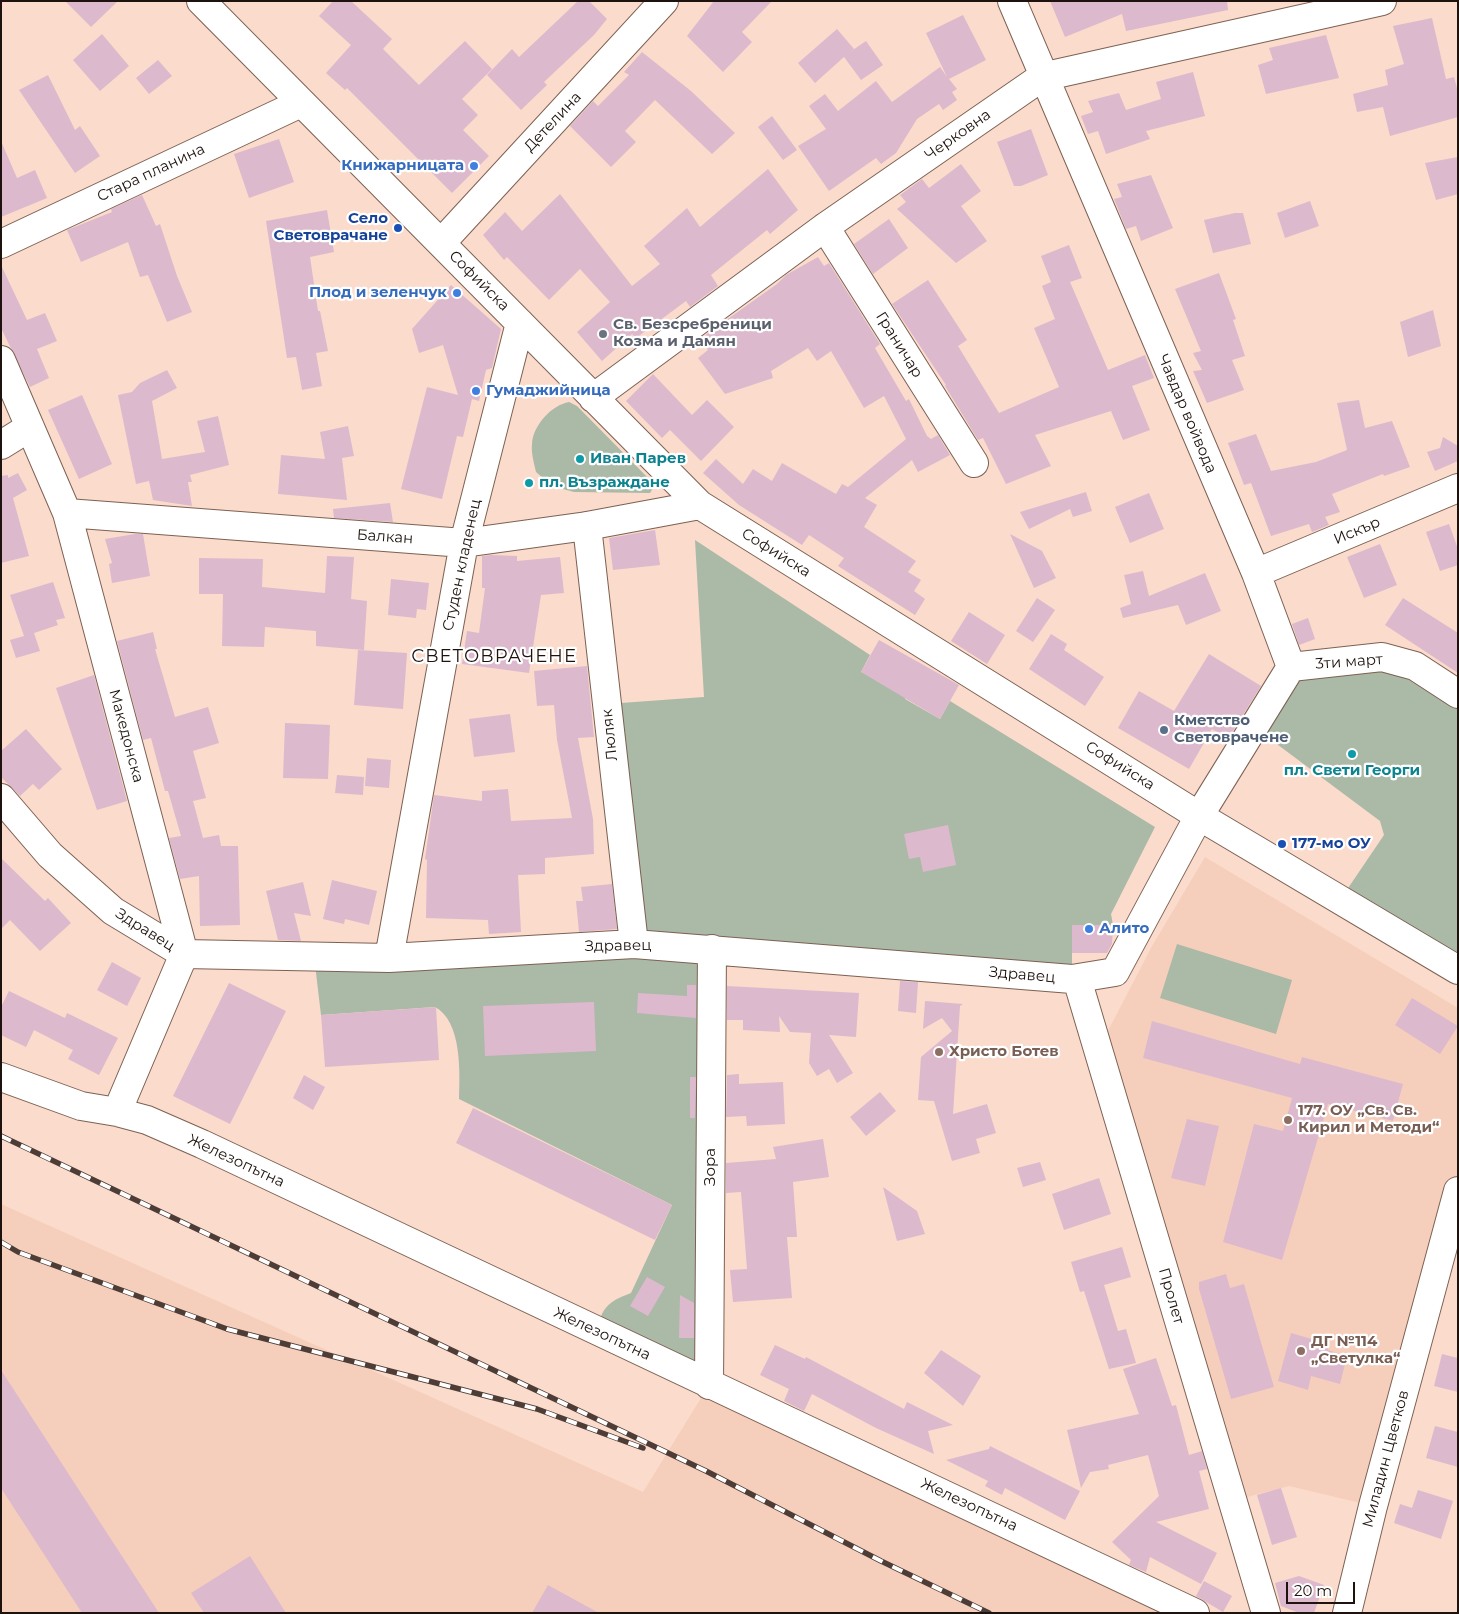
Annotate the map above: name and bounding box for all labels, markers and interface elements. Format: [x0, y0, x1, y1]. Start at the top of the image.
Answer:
street label: Детелина [521, 88, 585, 156]
street label: Черковна [922, 106, 994, 164]
street label: Стара планина [94, 140, 208, 206]
place label: Книжарницата [341, 157, 464, 175]
marker: Книжарницата [468, 160, 480, 172]
place label: Село Световрачане [274, 210, 388, 245]
marker: Село Световрачане [392, 222, 404, 234]
street label: Софийска [445, 247, 513, 315]
place label: Плод и зеленчук [309, 284, 447, 302]
marker: Плод и зеленчук [451, 287, 463, 299]
street label: Граничар [872, 309, 926, 381]
place label: Св. Безсребреници Козма и Дамян [613, 316, 772, 351]
marker: Св. Безсребреници Козма и Дамян [597, 328, 609, 340]
street label: Чавдар войвода [1154, 352, 1220, 476]
place label: Гумаджийница [486, 382, 611, 400]
marker: Гумаджийница [470, 385, 482, 397]
place label: Иван Парев [590, 450, 686, 468]
marker: Иван Парев [574, 453, 586, 465]
place label: пл. Възраждане [539, 474, 670, 492]
marker: пл. Възраждане [523, 477, 535, 489]
street label: Студен кладенец [439, 497, 485, 633]
street label: Искър [1331, 513, 1383, 549]
street label: Софийска [738, 525, 814, 581]
street label: Балкан [356, 526, 414, 548]
district label: СВЕТОВРАЧЕНЕ [410, 646, 578, 668]
street label: 3ти март [1315, 651, 1383, 673]
street label: Македонска [105, 687, 147, 785]
street label: Люляк [598, 708, 622, 762]
place label: Кметство Световрачене [1174, 712, 1289, 747]
marker: Кметство Световрачене [1158, 724, 1170, 736]
street label: Софийска [1082, 738, 1158, 794]
marker: пл. Свети Георги [1346, 748, 1358, 760]
place label: пл. Свети Георги [1284, 762, 1420, 780]
place label: 177-мо ОУ [1292, 835, 1371, 853]
marker: 177-мо ОУ [1276, 838, 1288, 850]
street label: Здравец [112, 905, 178, 955]
place label: Алито [1099, 920, 1149, 938]
marker: Алито [1083, 923, 1095, 935]
street label: Здравец [584, 936, 652, 956]
street label: Здравец [988, 963, 1056, 987]
place label: Христо Ботев [949, 1043, 1059, 1061]
marker: Христо Ботев [933, 1046, 945, 1058]
place label: 177. ОУ „Св. Св. Кирил и Методи“ [1298, 1102, 1440, 1137]
marker: 177. ОУ „Св. Св. Кирил и Методи“ [1282, 1114, 1294, 1126]
street label: Железопътна [185, 1131, 287, 1191]
street label: Зора [702, 1148, 720, 1186]
street label: Пролет [1154, 1266, 1188, 1326]
street label: Железопътна [551, 1304, 653, 1364]
place label: ДГ №114 „Светулка“ [1311, 1333, 1400, 1368]
marker: ДГ №114 „Светулка“ [1295, 1345, 1307, 1357]
street label: Миладин Цветков [1359, 1388, 1413, 1530]
street label: Железопътна [918, 1475, 1020, 1535]
scale bar [1289, 1572, 1358, 1604]
text: 20 m [1294, 1581, 1332, 1600]

